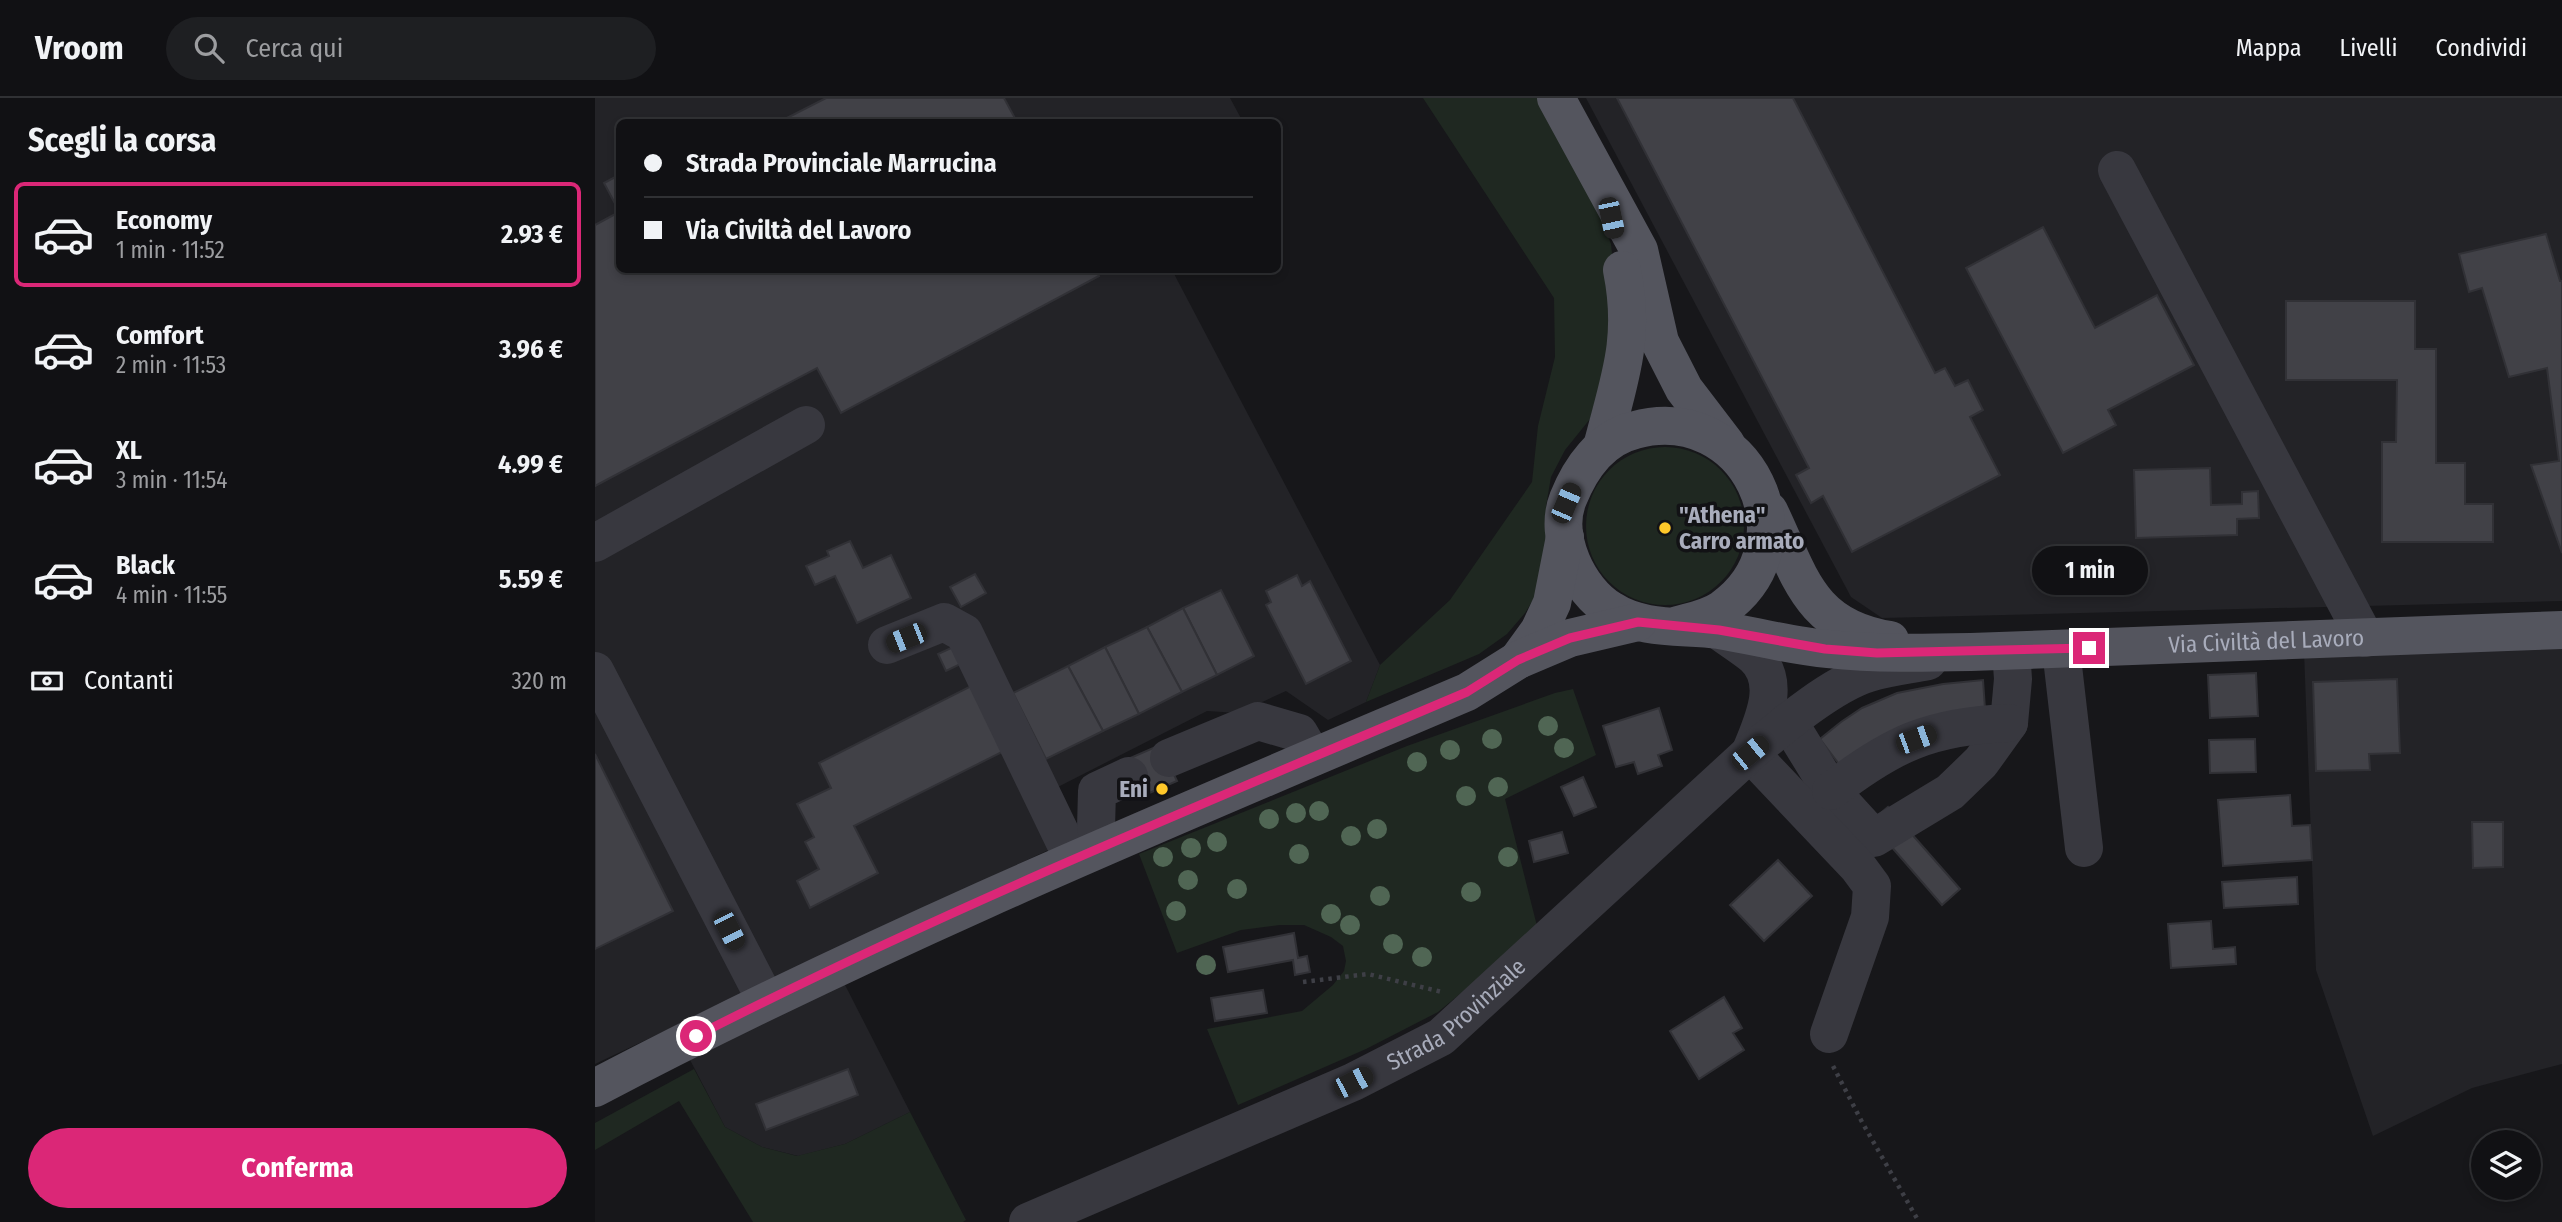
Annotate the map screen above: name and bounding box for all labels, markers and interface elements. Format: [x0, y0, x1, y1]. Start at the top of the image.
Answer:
search box [166, 17, 656, 80]
text: Vroom [35, 28, 124, 68]
icon: search [190, 29, 228, 67]
text: Cerca qui [246, 33, 343, 64]
text: Mappa [2236, 34, 2302, 62]
text: Livelli [2340, 34, 2397, 62]
text: Condividi [2435, 34, 2527, 62]
text: Scegli la corsa [28, 121, 216, 159]
text: Strada Provinciale Marrucina [686, 148, 997, 179]
car [1597, 195, 1626, 241]
icon: car [32, 203, 95, 266]
text: Economy [116, 205, 212, 236]
text: Via Civiltà del Lavoro [686, 215, 911, 246]
text: 2.93 € [501, 219, 563, 250]
text: 1 min · 11:52 [116, 236, 225, 264]
icon: car [32, 318, 95, 381]
text: Comfort [116, 320, 204, 351]
text: 3.96 € [499, 334, 563, 365]
text: 2 min · 11:53 [116, 351, 226, 379]
icon: car [32, 433, 95, 496]
text: XL [116, 435, 142, 466]
text: 4.99 € [498, 449, 563, 480]
text: 3 min · 11:54 [116, 466, 227, 494]
car [1549, 480, 1584, 526]
place label: "Athena" Carro armato [1679, 501, 1804, 555]
marker: "Athena" Carro armato [1657, 520, 1673, 536]
callout: 1 min [2031, 546, 2147, 596]
icon: car [32, 548, 95, 611]
text: Black [116, 550, 175, 581]
text: 1 min [2065, 556, 2115, 584]
text: 5.59 € [499, 564, 563, 595]
text: 4 min · 11:55 [116, 581, 227, 609]
car [883, 620, 930, 656]
street label: Via Civiltà del Lavoro [2168, 623, 2365, 659]
route end [2073, 632, 2105, 664]
icon: cash [28, 662, 66, 700]
text: Contanti [84, 665, 174, 696]
text: 320 m [512, 667, 567, 695]
car [1893, 722, 1940, 756]
car [1728, 732, 1773, 774]
place label: Eni [1119, 775, 1148, 803]
marker: Eni [1154, 781, 1170, 797]
car [711, 907, 748, 953]
street label: Strada Provinziale [1382, 952, 1531, 1076]
route start [680, 1020, 712, 1052]
car [1330, 1063, 1377, 1101]
button: Conferma [28, 1128, 567, 1208]
map controls [2471, 1130, 2541, 1200]
button: layers [2471, 1130, 2541, 1200]

